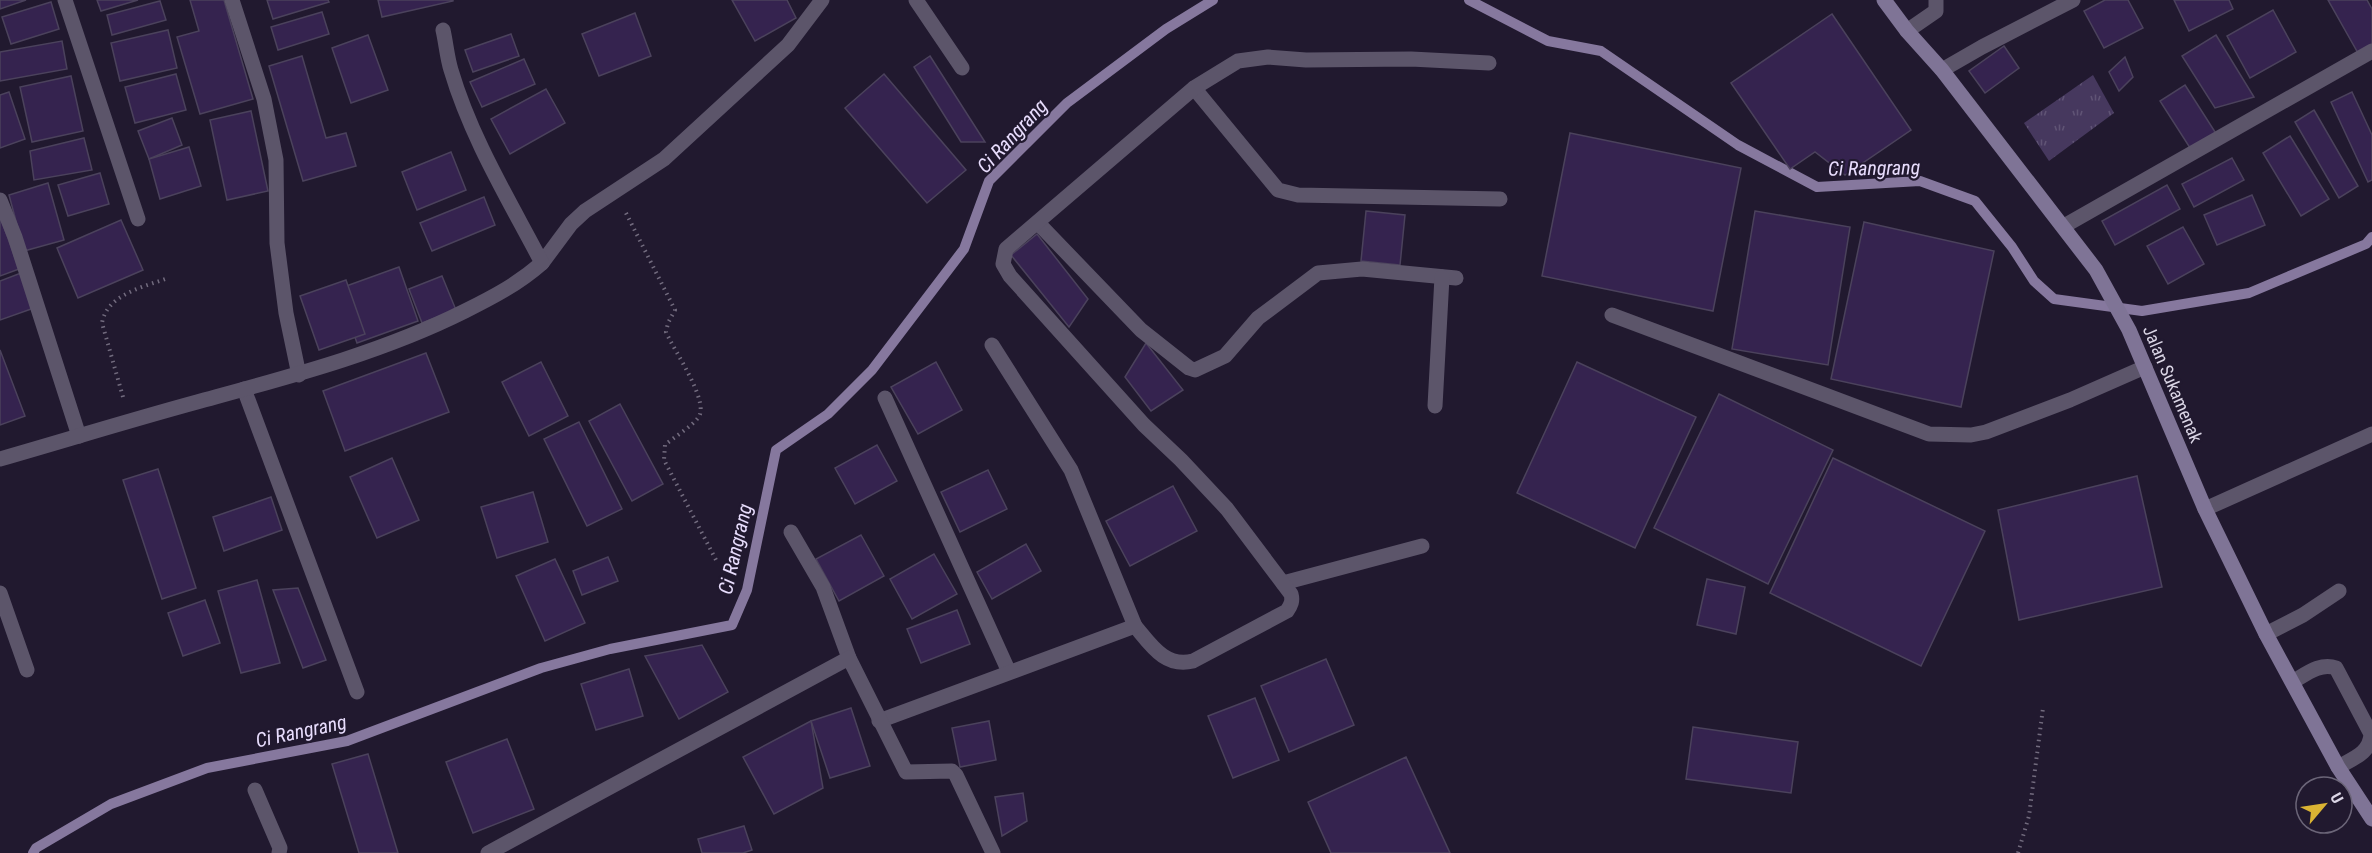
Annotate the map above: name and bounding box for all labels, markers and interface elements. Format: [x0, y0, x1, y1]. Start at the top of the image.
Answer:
water label: Ci Rangrang [972, 94, 1053, 178]
water label: Ci Rangrang [1828, 155, 1921, 181]
street label: Jalan Sukamenak [2139, 322, 2207, 446]
water label: Ci Rangrang [713, 501, 757, 597]
water label: Ci Rangrang [253, 710, 349, 752]
north arrow [2294, 775, 2354, 835]
text: U [2326, 789, 2347, 807]

